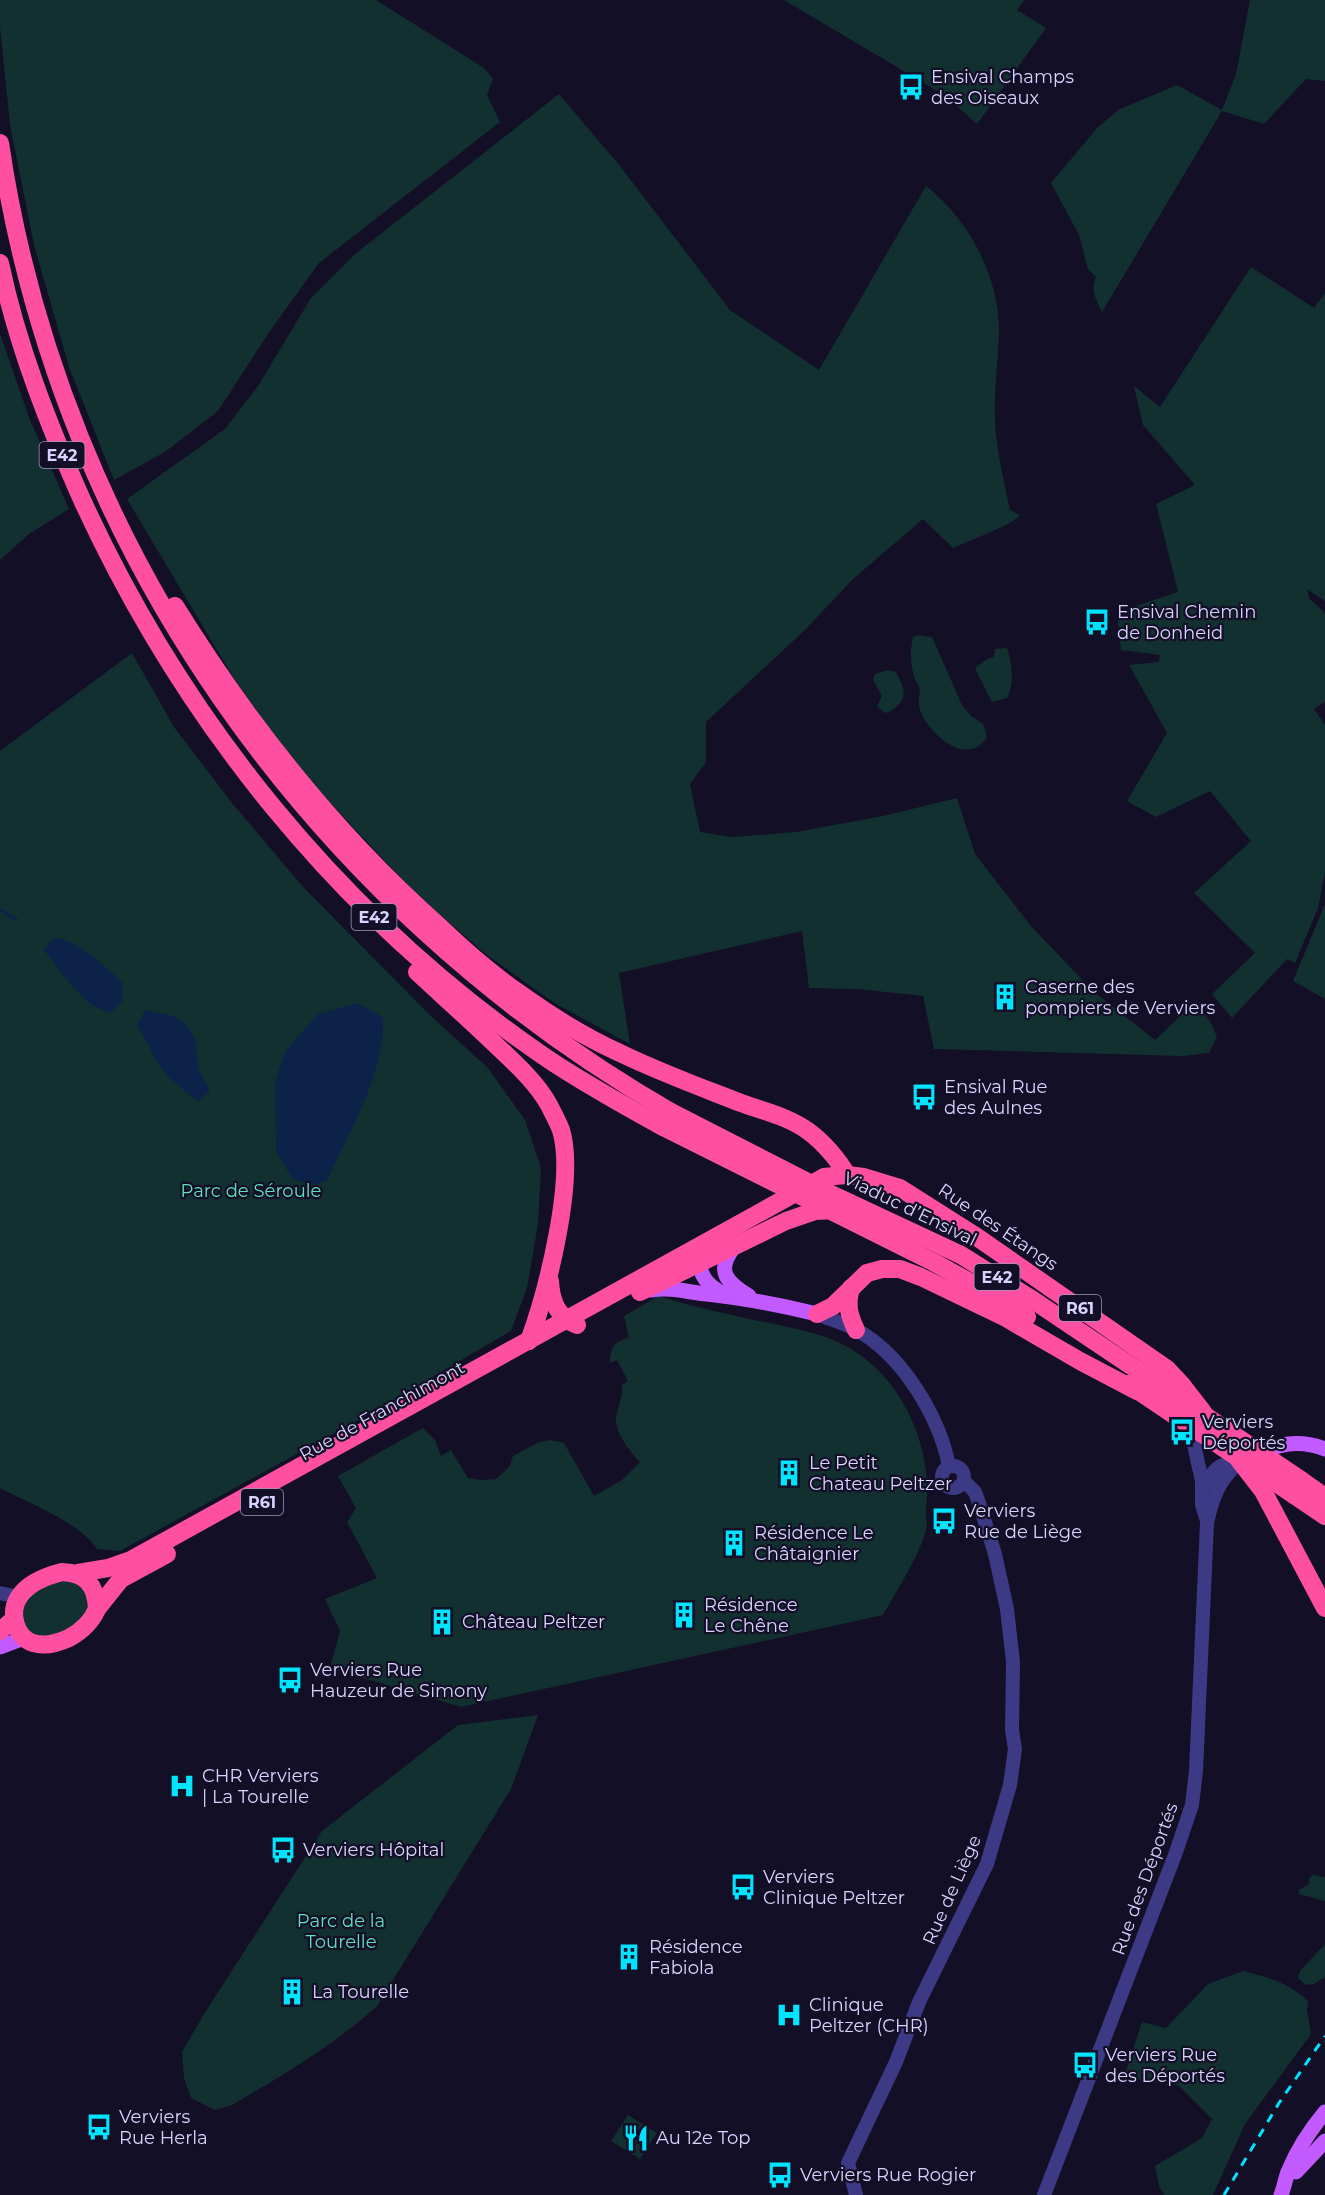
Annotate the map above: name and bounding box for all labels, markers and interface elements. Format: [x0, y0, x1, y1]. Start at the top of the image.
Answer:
place label: Ensival Champs des Oiseaux [931, 66, 1074, 109]
bus stop icon: Ensival Champs des Oiseaux [896, 72, 926, 102]
road number: E42 [40, 442, 84, 468]
place label: Ensival Chemin de Donheid [1117, 601, 1256, 644]
bus stop icon: Ensival Chemin de Donheid [1082, 607, 1112, 637]
road number: E42 [352, 904, 397, 930]
place label: Caserne des pompiers de Verviers [1025, 976, 1216, 1019]
building icon: Caserne des pompiers de Verviers [990, 982, 1020, 1012]
place label: Ensival Rue des Aulnes [944, 1076, 1048, 1119]
bus stop icon: Ensival Rue des Aulnes [909, 1082, 939, 1112]
street label: Viaduc d’Ensival [840, 1167, 980, 1251]
street label: Rue des Étangs [934, 1179, 1062, 1275]
park label: Parc de Séroule [181, 1180, 322, 1202]
road number: E42 [974, 1264, 1020, 1290]
road number: R61 [1059, 1295, 1101, 1321]
street label: Rue de Franchimont [295, 1356, 469, 1466]
place label: Verviers Déportés [1202, 1411, 1286, 1454]
bus stop icon: Verviers Déportés [1167, 1417, 1197, 1447]
place label: Le Petit Chateau Peltzer [809, 1452, 952, 1495]
building icon: Le Petit Chateau Peltzer [774, 1458, 804, 1488]
road number: R61 [241, 1489, 283, 1515]
place label: Verviers Rue de Liège [964, 1500, 1082, 1543]
bus stop icon: Verviers Rue de Liège [929, 1506, 959, 1536]
place label: Résidence Le Châtaignier [754, 1522, 874, 1565]
building icon: Résidence Le Châtaignier [719, 1528, 749, 1558]
place label: Résidence Le Chêne [704, 1594, 798, 1637]
building icon: Résidence Le Chêne [669, 1600, 699, 1630]
building icon: Château Peltzer [427, 1607, 457, 1637]
place label: Château Peltzer [462, 1611, 605, 1633]
place label: Verviers Rue Hauzeur de Simony [310, 1659, 487, 1702]
bus stop icon: Verviers Rue Hauzeur de Simony [275, 1665, 305, 1695]
place label: CHR Verviers | La Tourelle [202, 1765, 319, 1808]
hospital icon: CHR Verviers | La Tourelle [167, 1771, 197, 1801]
street label: Rue des Déportés [1107, 1800, 1183, 1958]
street label: Rue de Liège [918, 1832, 986, 1948]
bus stop icon: Verviers Hôpital [268, 1835, 298, 1865]
place label: Verviers Hôpital [303, 1839, 444, 1861]
place label: Verviers Clinique Peltzer [763, 1866, 905, 1909]
bus stop icon: Verviers Clinique Peltzer [728, 1872, 758, 1902]
park label: Parc de la Tourelle [297, 1910, 385, 1953]
place label: Résidence Fabiola [649, 1936, 743, 1979]
building icon: Résidence Fabiola [614, 1942, 644, 1972]
building icon: La Tourelle [277, 1977, 307, 2007]
place label: La Tourelle [312, 1981, 409, 2003]
place label: Clinique Peltzer (CHR) [809, 1994, 929, 2037]
hospital icon: Clinique Peltzer (CHR) [774, 2000, 804, 2030]
place label: Verviers Rue des Déportés [1105, 2044, 1225, 2087]
bus stop icon: Verviers Rue des Déportés [1070, 2050, 1100, 2080]
place label: Verviers Rue Herla [119, 2106, 208, 2149]
bus stop icon: Verviers Rue Herla [84, 2112, 114, 2142]
restaurant icon: Au 12e Top [621, 2123, 651, 2153]
place label: Au 12e Top [656, 2127, 751, 2149]
bus stop icon: Verviers Rue Rogier [765, 2160, 795, 2190]
place label: Verviers Rue Rogier [800, 2164, 976, 2186]

